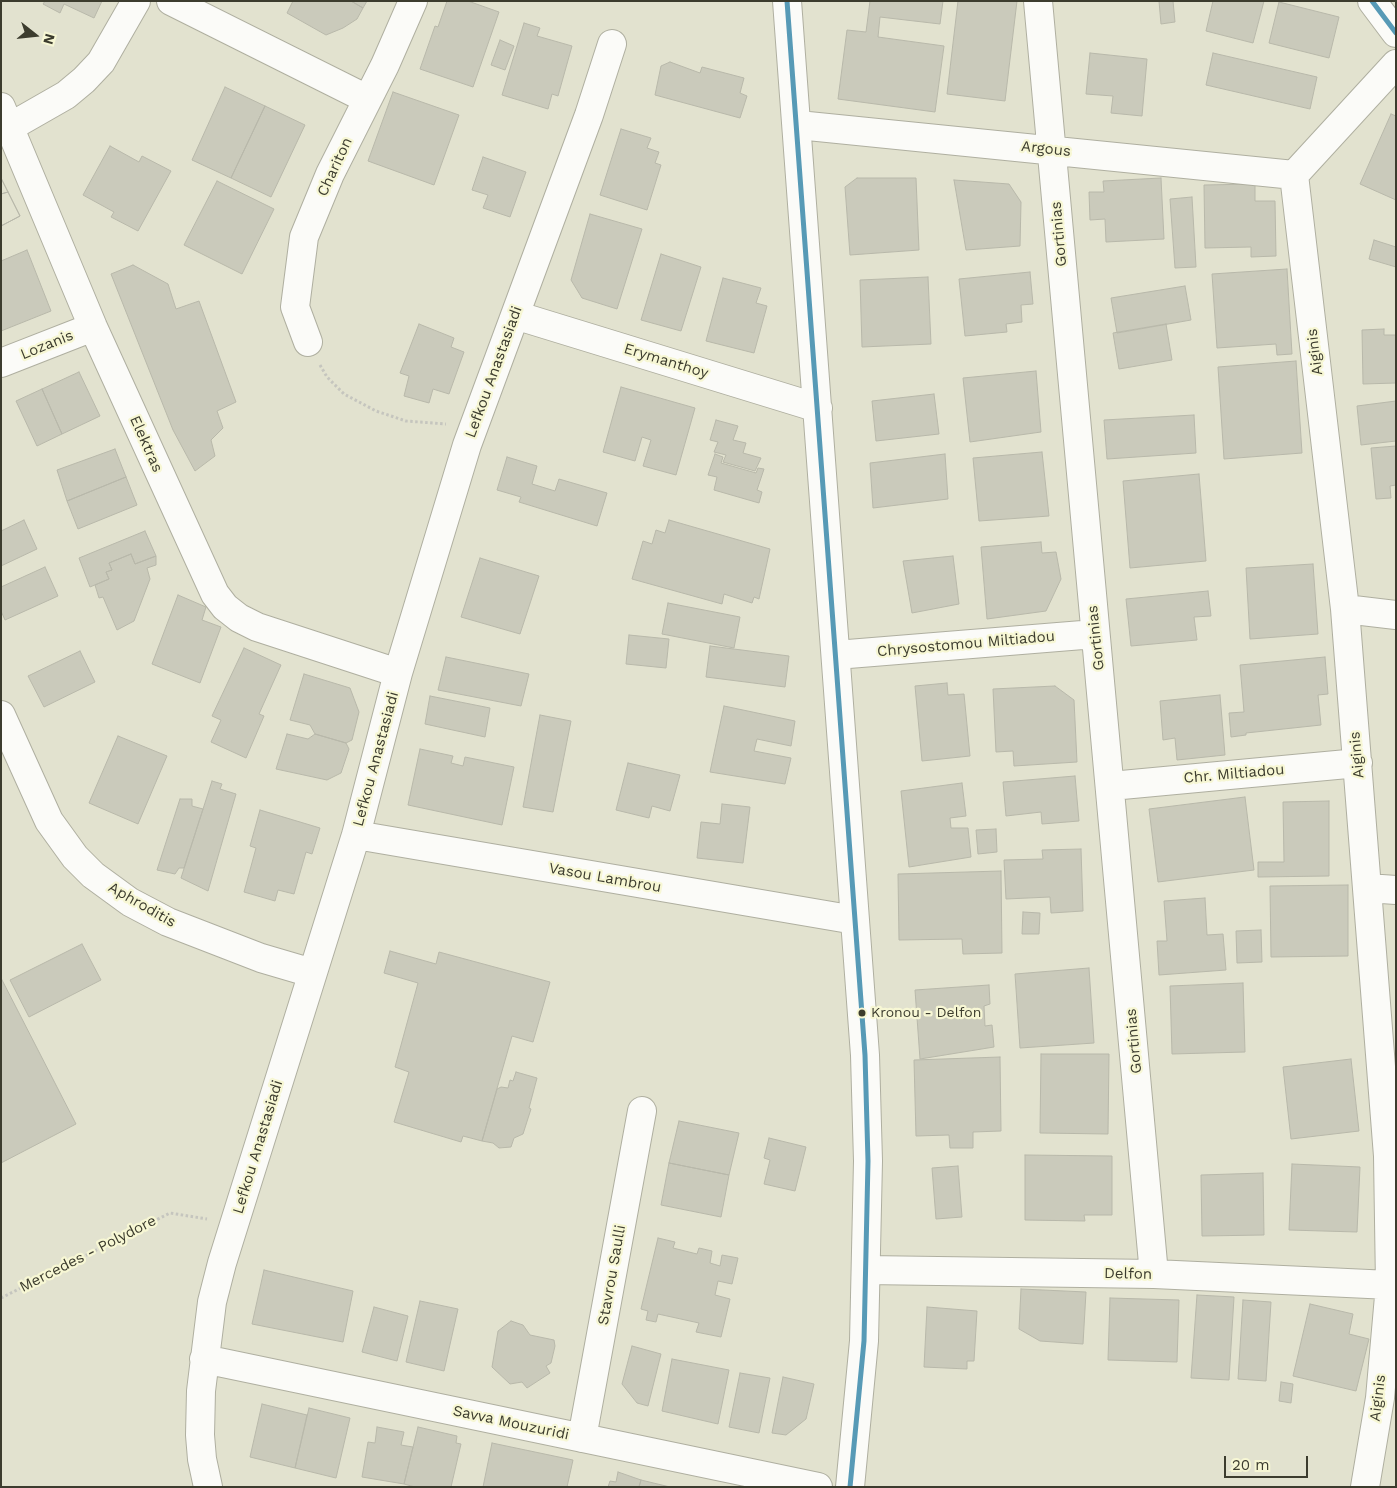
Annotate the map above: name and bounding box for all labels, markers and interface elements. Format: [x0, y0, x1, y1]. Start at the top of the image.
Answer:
north arrow [10, 10, 60, 60]
text: N [40, 32, 59, 46]
street label: Chariton [314, 135, 356, 199]
street label: Argous [1020, 137, 1072, 161]
street label: Gortinias [1047, 201, 1071, 267]
street label: Lefkou Anastasiadi [462, 304, 526, 440]
street label: Lozanis [18, 326, 76, 364]
street label: Aiginis [1303, 328, 1327, 376]
street label: Erymanthoy [622, 340, 710, 382]
street label: Elektras [126, 413, 166, 475]
street label: Gortinias [1084, 605, 1108, 671]
street label: Chrysostomou Miltiadou [876, 627, 1056, 661]
street label: Lefkou Anastasiadi [349, 690, 403, 828]
street label: Aiginis [1346, 731, 1368, 779]
street label: Chr. Miltiadou [1183, 761, 1285, 787]
street label: Vasou Lambrou [547, 859, 663, 897]
street label: Aphroditis [105, 878, 179, 932]
place label: Kronou - Delfon [871, 1005, 981, 1021]
marker: Kronou - Delfon [857, 1008, 867, 1018]
street label: Gortinias [1122, 1008, 1146, 1074]
street label: Lefkou Anastasiadi [229, 1078, 287, 1216]
street label: Mercedes - Polydore [17, 1212, 159, 1296]
street label: Stavrou Saulli [594, 1223, 630, 1327]
street label: Delfon [1104, 1265, 1152, 1283]
street label: Aiginis [1366, 1374, 1390, 1422]
street label: Savva Mouzuridi [451, 1402, 571, 1444]
scale bar [1227, 1446, 1311, 1478]
text: 20 m [1232, 1456, 1270, 1474]

